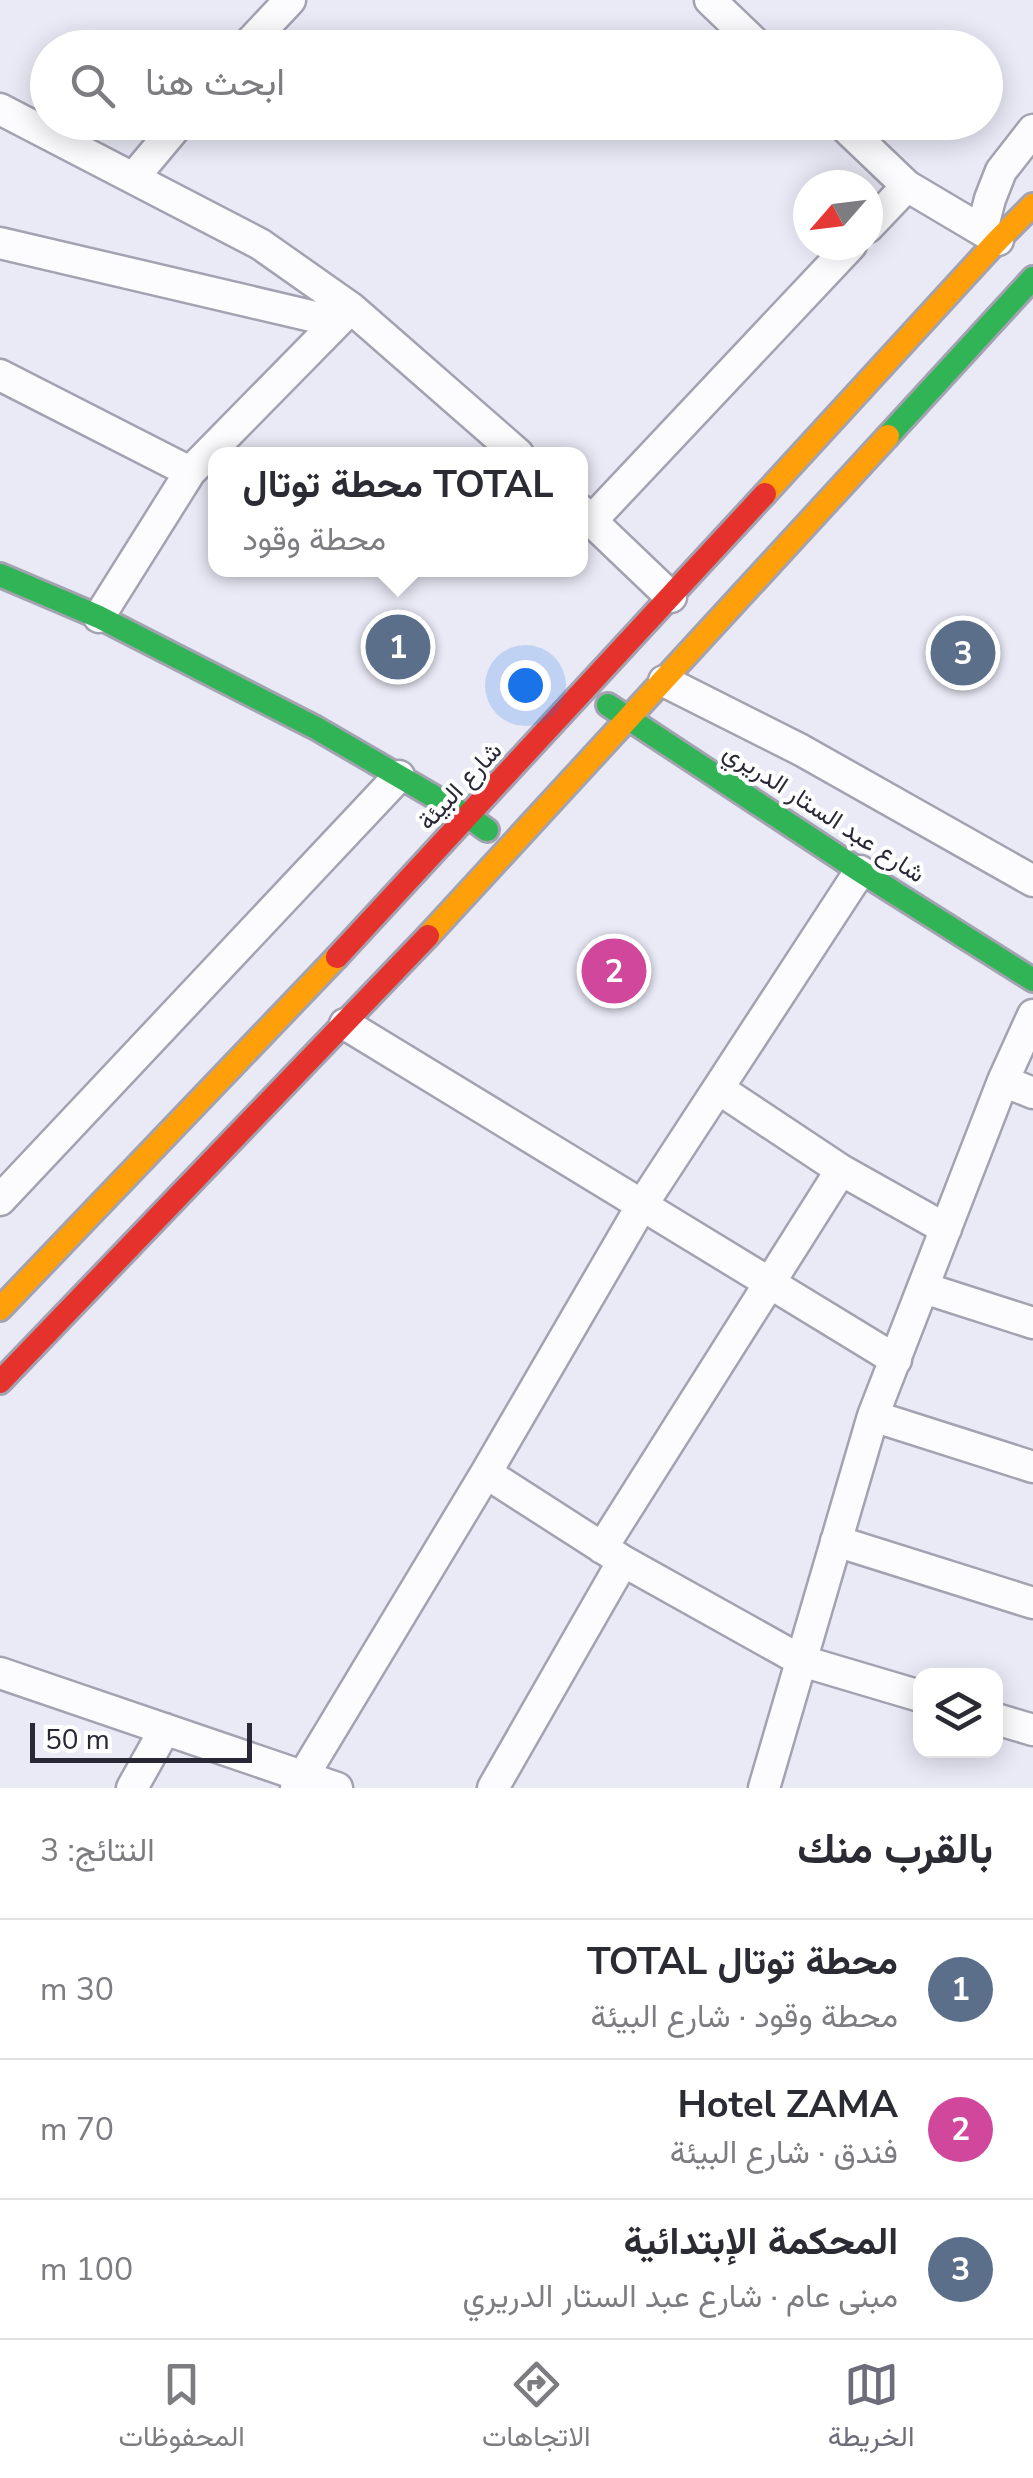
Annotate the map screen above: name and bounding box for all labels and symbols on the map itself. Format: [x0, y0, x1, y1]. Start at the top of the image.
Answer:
north arrow [793, 170, 883, 260]
pin: 1 [366, 610, 430, 684]
pin: 3 [930, 616, 996, 690]
your location [500, 660, 551, 711]
street label: شارع البيئة [410, 734, 510, 838]
street label: شارع عبد الستار الدريري [715, 735, 931, 894]
pin: 2 [582, 934, 646, 1008]
scale bar [30, 1718, 252, 1762]

